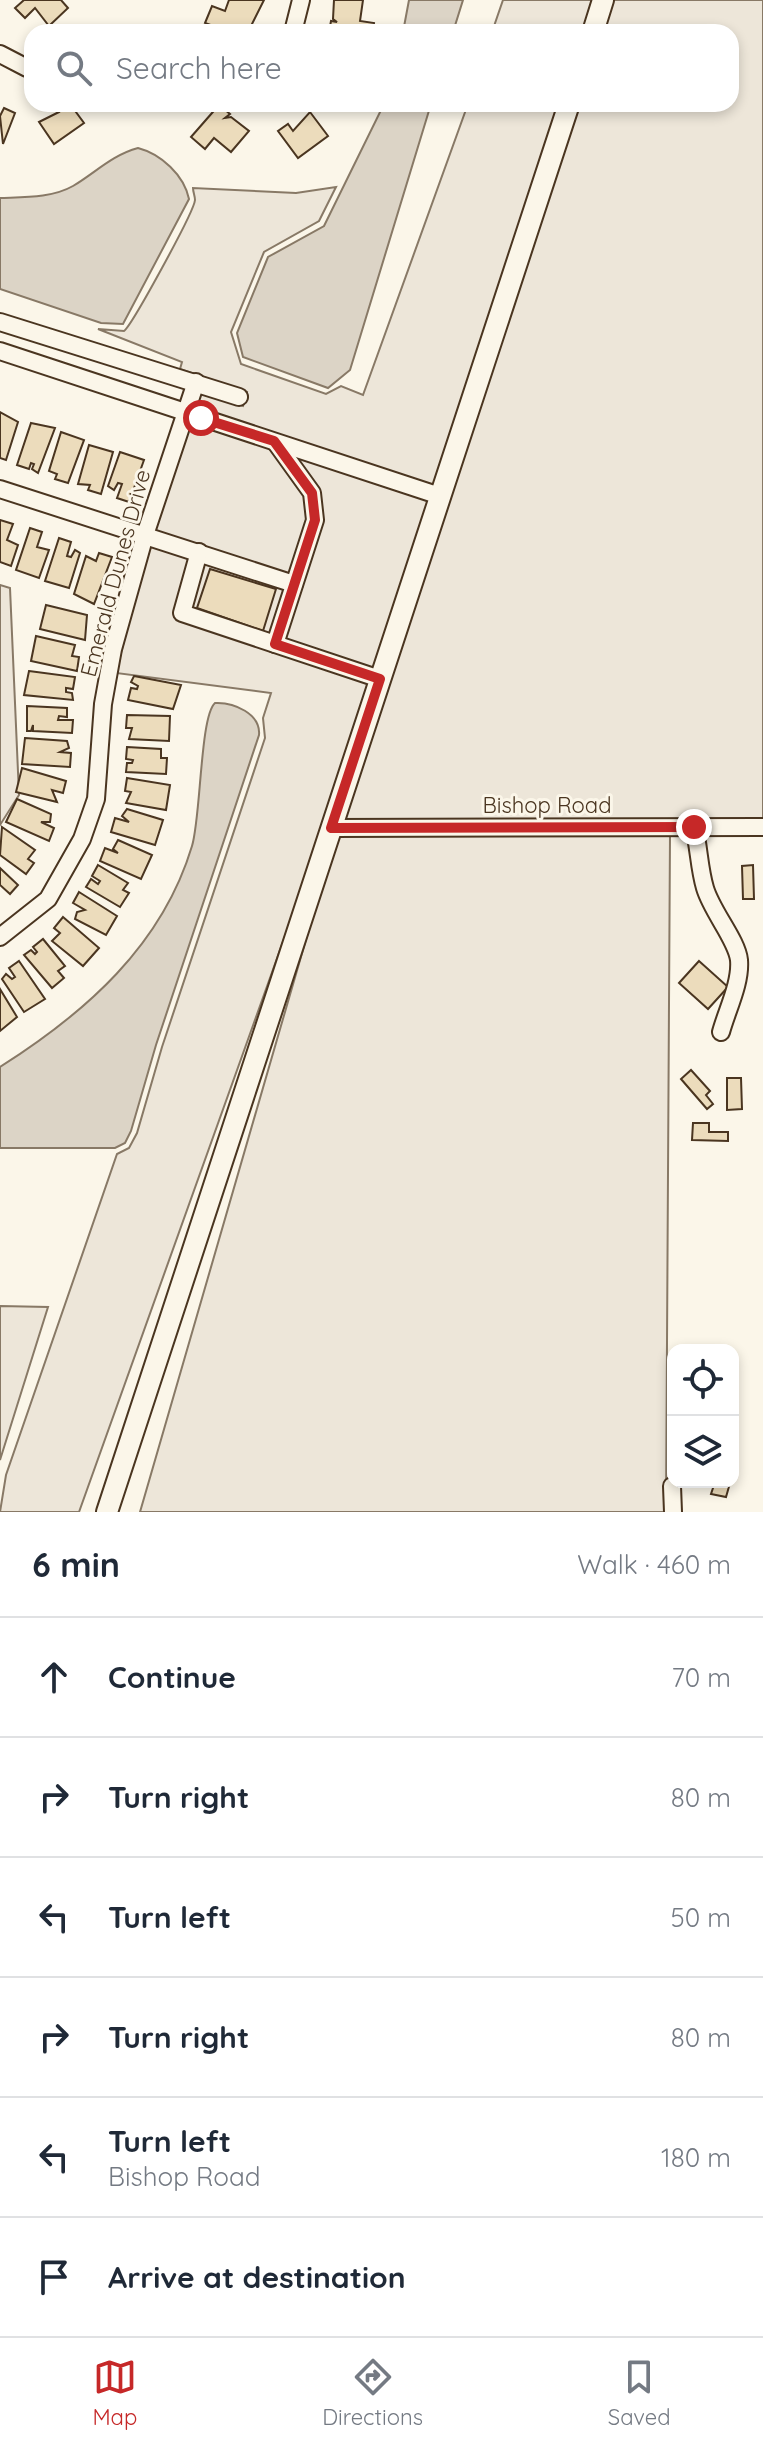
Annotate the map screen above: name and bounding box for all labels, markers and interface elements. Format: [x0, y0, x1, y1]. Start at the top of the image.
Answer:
search box [24, 24, 739, 112]
icon: search [52, 46, 96, 90]
text: Search here [116, 49, 282, 87]
route start [183, 400, 219, 436]
street label: Emerald Dunes Drive [74, 466, 156, 680]
street label: Bishop Road [482, 791, 612, 819]
route end [676, 809, 712, 845]
map controls [667, 1344, 739, 1488]
button: locate [667, 1344, 739, 1416]
button: layers [667, 1416, 739, 1488]
text: 6 min [32, 1543, 120, 1586]
text: Walk · 460 m [577, 1548, 731, 1581]
icon: ahead [32, 1655, 76, 1699]
text: Continue [108, 1658, 236, 1696]
text: 70 m [671, 1661, 731, 1694]
icon: right [32, 1775, 76, 1819]
text: Turn right [108, 1778, 249, 1816]
text: 80 m [671, 1781, 731, 1814]
icon: left [32, 1895, 76, 1939]
text: Turn left [108, 1898, 231, 1936]
text: 50 m [671, 1901, 731, 1934]
icon: right [32, 2015, 76, 2059]
text: Turn right [108, 2018, 249, 2056]
text: 80 m [671, 2021, 731, 2054]
text: Turn left [108, 2122, 231, 2160]
icon: left [32, 2135, 76, 2179]
text: 180 m [661, 2141, 731, 2174]
text: Bishop Road [108, 2160, 261, 2193]
icon: arrive [32, 2255, 76, 2299]
text: Arrive at destination [108, 2258, 406, 2296]
tab: Map [92, 2355, 137, 2431]
tab: Directions [322, 2355, 423, 2431]
tab: Saved [608, 2355, 671, 2431]

